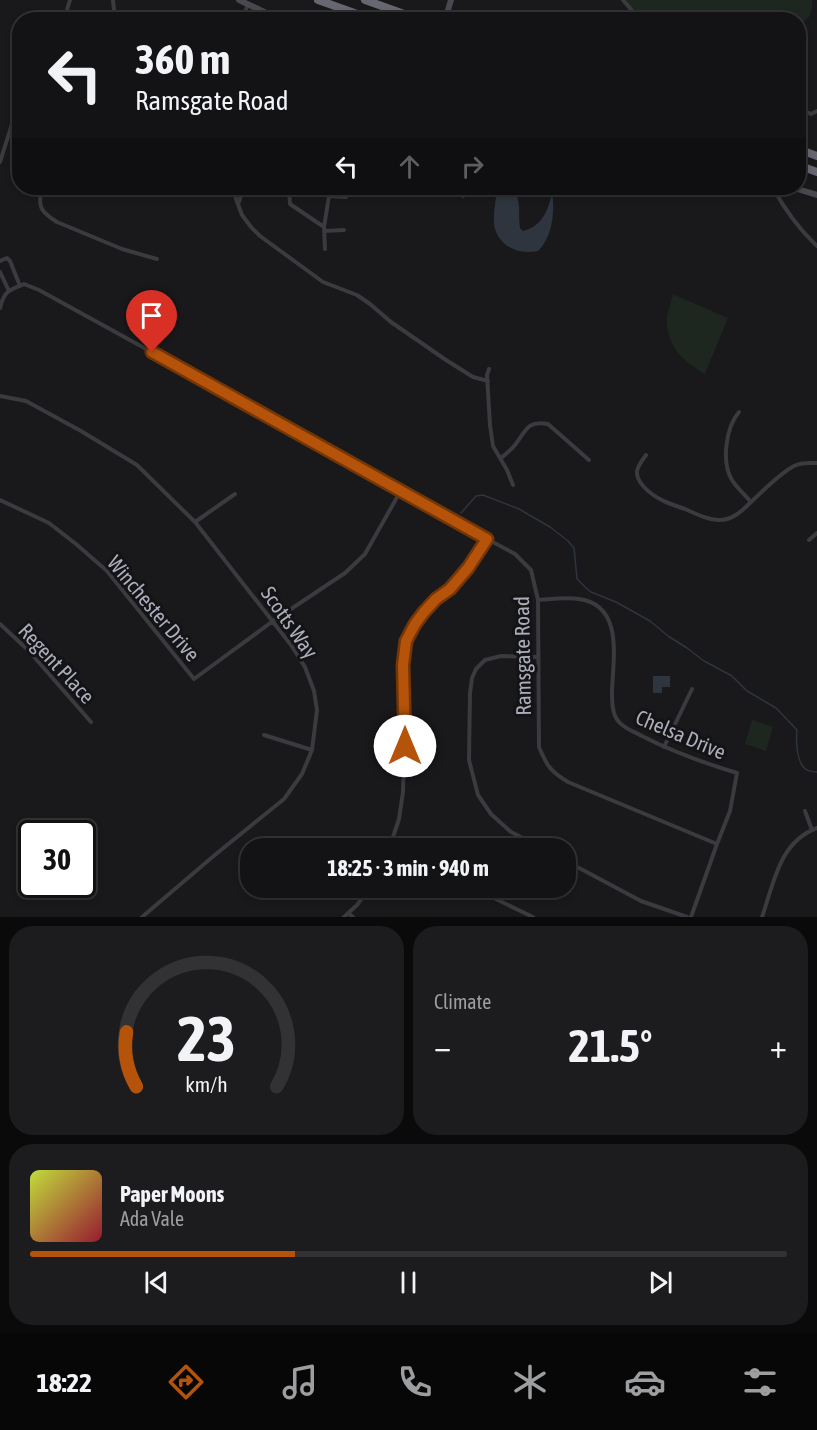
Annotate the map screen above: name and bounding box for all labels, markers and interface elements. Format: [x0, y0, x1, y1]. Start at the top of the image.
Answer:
text: 360 m [135, 35, 230, 83]
icon: left [36, 36, 114, 114]
text: Ramsgate Road [135, 85, 289, 116]
icon: left [330, 150, 363, 183]
icon: ahead [393, 150, 426, 183]
icon: right [456, 150, 489, 183]
pin [126, 290, 177, 352]
icon: arrive [135, 299, 168, 332]
street label: Winchester Drive [103, 550, 205, 666]
street label: Scotts Way [257, 582, 324, 663]
street label: Ramsgate Road [509, 596, 535, 716]
street label: Regent Place [14, 618, 100, 708]
street label: Chelsa Drive [632, 704, 730, 764]
position arrow [373, 714, 437, 778]
speed limit sign: 30 [18, 820, 96, 898]
text: 18:25 · 3 min · 940 m [327, 855, 489, 881]
text: Climate [434, 990, 491, 1013]
text: 23 [177, 1003, 236, 1074]
text: 21.5° [569, 1020, 652, 1072]
text: − [434, 1027, 451, 1065]
text: + [770, 1027, 787, 1065]
text: km/h [185, 1073, 228, 1098]
text: Paper Moons [120, 1181, 224, 1207]
text: Ada Vale [120, 1207, 184, 1230]
icon: previous [140, 1266, 173, 1299]
icon: pause [392, 1266, 425, 1299]
icon: next [644, 1266, 677, 1299]
icon: directions [165, 1361, 207, 1403]
icon: music [279, 1361, 321, 1403]
icon: phone [394, 1361, 436, 1403]
icon: climate [509, 1361, 551, 1403]
icon: car [624, 1361, 666, 1403]
icon: filters [739, 1361, 781, 1403]
text: 18:22 [36, 1367, 92, 1398]

